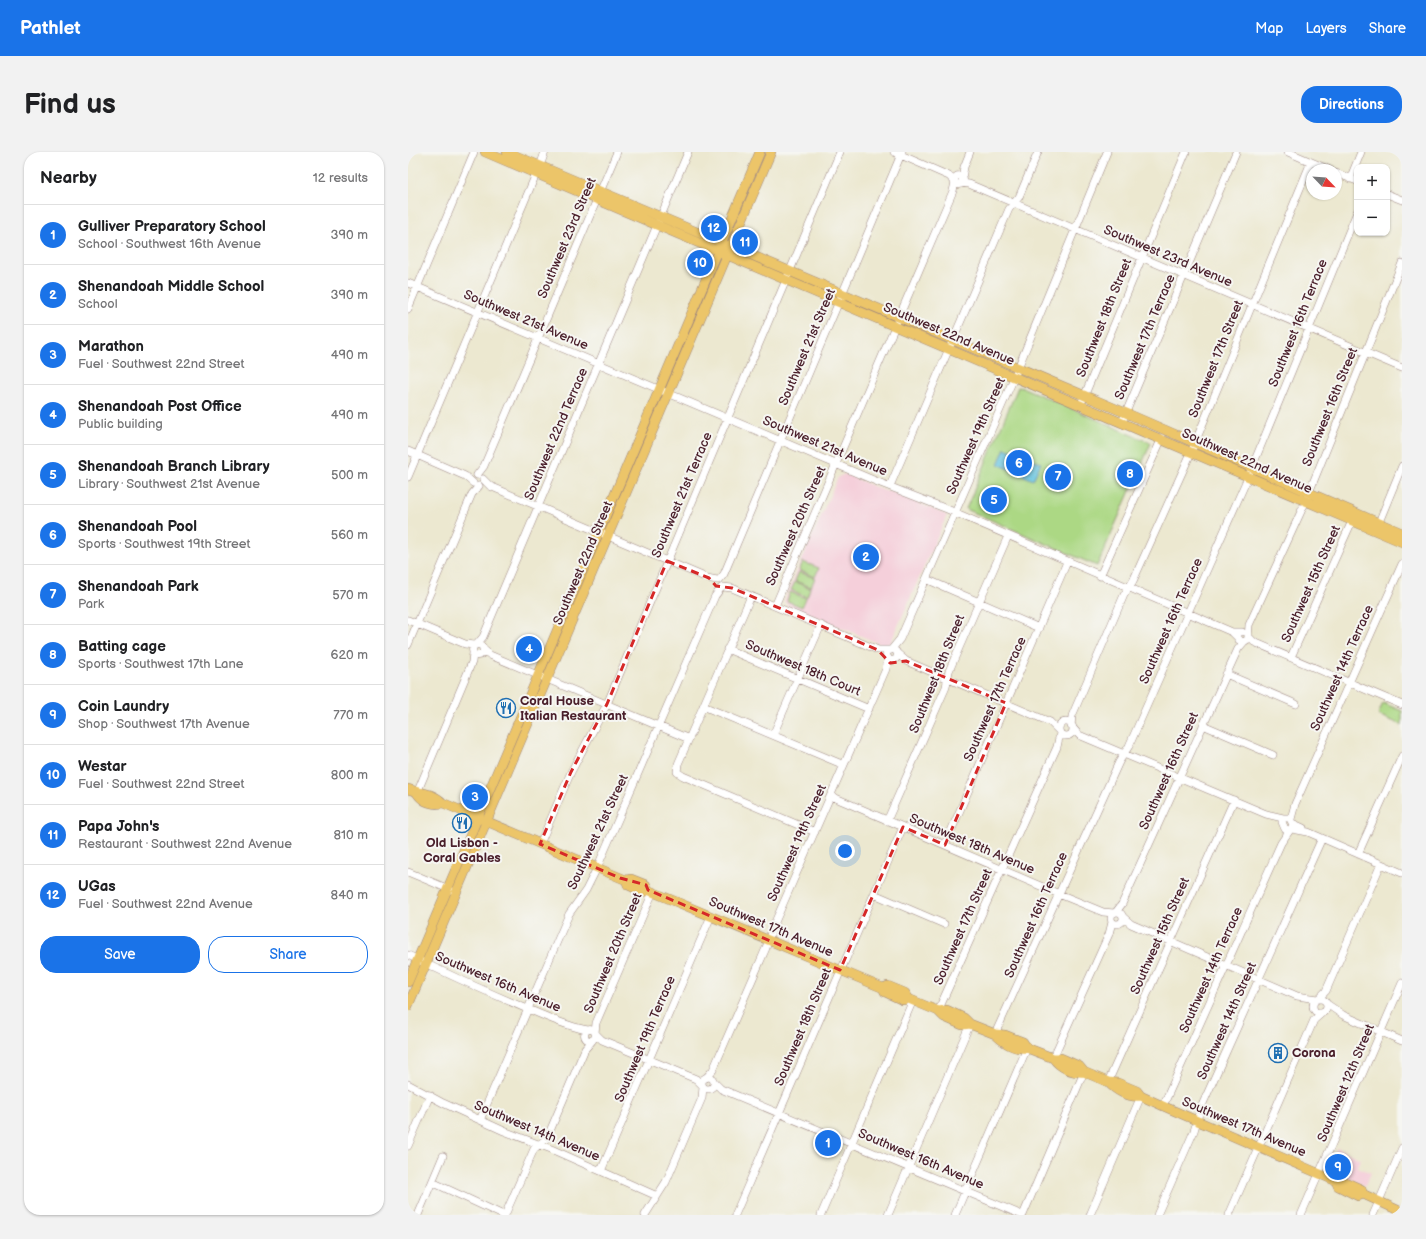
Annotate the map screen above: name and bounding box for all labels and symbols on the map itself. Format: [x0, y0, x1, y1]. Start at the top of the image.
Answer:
north arrow [1306, 164, 1342, 200]
street label: Southwest 23rd Street [534, 175, 600, 301]
pin: 12 [701, 213, 727, 243]
street label: Southwest 23rd Avenue [1101, 222, 1235, 290]
pin: 11 [732, 227, 758, 257]
pin: 10 [687, 248, 713, 278]
street label: Southwest 18th Street [1073, 256, 1135, 380]
street label: Southwest 16th Terrace [1265, 257, 1331, 389]
street label: Southwest 17th Terrace [1111, 272, 1179, 402]
street label: Southwest 21st Avenue [461, 286, 591, 354]
street label: Southwest 21st Street [775, 286, 839, 408]
street label: Southwest 17th Street [1185, 298, 1247, 420]
street label: Southwest 22nd Avenue [881, 299, 1017, 369]
street label: Southwest 16th Street [1299, 345, 1361, 469]
street label: Southwest 22nd Terrace [521, 365, 591, 503]
street label: Southwest 19th Street [943, 375, 1009, 497]
street label: Southwest 21st Avenue [760, 412, 890, 480]
street label: Southwest 22nd Avenue [1179, 425, 1315, 497]
street label: Southwest 21st Terrace [648, 429, 716, 560]
pin: 6 [1006, 448, 1032, 478]
pin: 8 [1117, 459, 1143, 489]
pin: 7 [1045, 462, 1071, 492]
street label: Southwest 20th Street [762, 464, 830, 588]
pin: 5 [981, 485, 1007, 515]
street label: Southwest 22nd Street [550, 499, 616, 627]
street label: Southwest 15th Street [1278, 523, 1344, 645]
pin: 2 [853, 542, 879, 572]
street label: Southwest 16th Terrace [1136, 555, 1206, 686]
street label: Southwest 14th Terrace [1307, 602, 1377, 733]
street label: Southwest 18th Street [906, 612, 968, 736]
pin: 4 [516, 634, 542, 664]
street label: Southwest 17th Terrace [960, 634, 1030, 764]
street label: Southwest 18th Court [743, 636, 863, 700]
place label: Coral House Italian Restaurant [520, 693, 627, 724]
restaurant icon: Coral House Italian Restaurant [495, 697, 517, 719]
street label: Southwest 16th Street [1136, 710, 1202, 832]
street label: Southwest 21st Street [564, 772, 632, 892]
pin: 3 [462, 782, 488, 812]
street label: Southwest 19th Street [764, 782, 830, 904]
street label: Southwest 18th Avenue [907, 810, 1037, 878]
restaurant icon: Old Lisbon - Coral Gables [451, 812, 473, 834]
place label: Old Lisbon - Coral Gables [423, 835, 501, 866]
your location [835, 841, 855, 861]
street label: Southwest 16th Terrace [1001, 849, 1071, 980]
street label: Southwest 17th Street [930, 867, 996, 987]
street label: Southwest 15th Street [1127, 875, 1193, 997]
street label: Southwest 20th Street [580, 890, 646, 1016]
street label: Southwest 17th Avenue [706, 894, 836, 961]
street label: Southwest 14th Terrace [1176, 904, 1246, 1035]
street label: Southwest 16th Avenue [433, 948, 564, 1016]
street label: Southwest 14th Street [1194, 960, 1260, 1082]
street label: Southwest 18th Street [771, 966, 835, 1088]
street label: Southwest 19th Terrace [611, 973, 679, 1105]
street label: Southwest 12th Street [1314, 1022, 1378, 1144]
building icon: Corona [1267, 1042, 1289, 1064]
place label: Corona [1292, 1045, 1336, 1061]
street label: Southwest 17th Avenue [1179, 1094, 1309, 1161]
street label: Southwest 14th Avenue [472, 1097, 603, 1165]
street label: Southwest 16th Avenue [856, 1125, 987, 1193]
pin: 1 [815, 1128, 841, 1158]
pin: 9 [1325, 1152, 1351, 1182]

